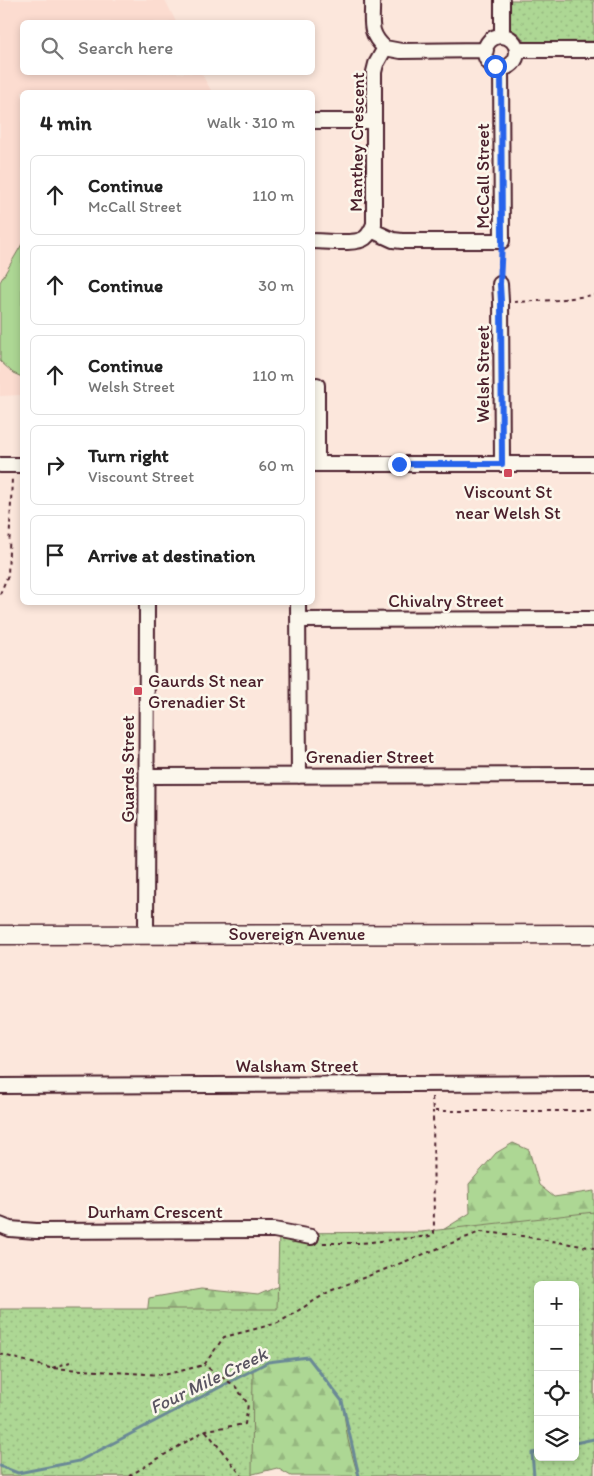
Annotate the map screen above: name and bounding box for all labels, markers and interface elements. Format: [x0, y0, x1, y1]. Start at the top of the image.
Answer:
search box [20, 20, 315, 75]
icon: search [38, 34, 66, 62]
text: Search here [78, 36, 173, 59]
route start [484, 55, 507, 78]
street label: Manthey Crescent [345, 72, 369, 212]
text: 4 min [40, 110, 92, 135]
text: Walk · 310 m [207, 113, 295, 132]
street label: McCall Street [472, 123, 494, 229]
text: Continue [88, 174, 163, 197]
icon: ahead [41, 181, 69, 209]
text: 110 m [252, 186, 294, 205]
text: McCall Street [88, 197, 182, 216]
icon: ahead [41, 271, 69, 299]
text: Continue [88, 274, 163, 297]
text: 30 m [258, 276, 294, 295]
street label: Welsh Street [472, 325, 494, 423]
text: Continue [88, 354, 163, 377]
icon: ahead [41, 361, 69, 389]
text: 110 m [252, 366, 294, 385]
text: Welsh Street [88, 377, 175, 396]
text: Turn right [88, 444, 169, 467]
icon: right [41, 451, 69, 479]
route end [388, 453, 411, 476]
text: 60 m [259, 456, 294, 475]
text: Viscount Street [88, 467, 194, 486]
marker: Viscount St near Welsh St [502, 467, 514, 479]
place label: Viscount St near Welsh St [455, 481, 561, 524]
icon: arrive [41, 541, 69, 569]
text: Arrive at destination [88, 544, 255, 567]
street label: Chivalry Street [388, 590, 504, 612]
place label: Gaurds St near Grenadier St [148, 670, 265, 713]
marker: Gaurds St near Grenadier St [132, 685, 144, 697]
street label: Guards Street [117, 715, 139, 823]
street label: Grenadier Street [306, 746, 435, 768]
street label: Sovereign Avenue [229, 923, 365, 945]
street label: Walsham Street [236, 1055, 359, 1077]
street label: Durham Crescent [87, 1201, 223, 1223]
map controls [534, 1281, 579, 1461]
button: + [534, 1281, 579, 1326]
button: − [534, 1326, 579, 1371]
water label: Four Mile Creek [146, 1342, 272, 1419]
button: locate [534, 1371, 579, 1416]
button: layers [534, 1416, 579, 1461]

